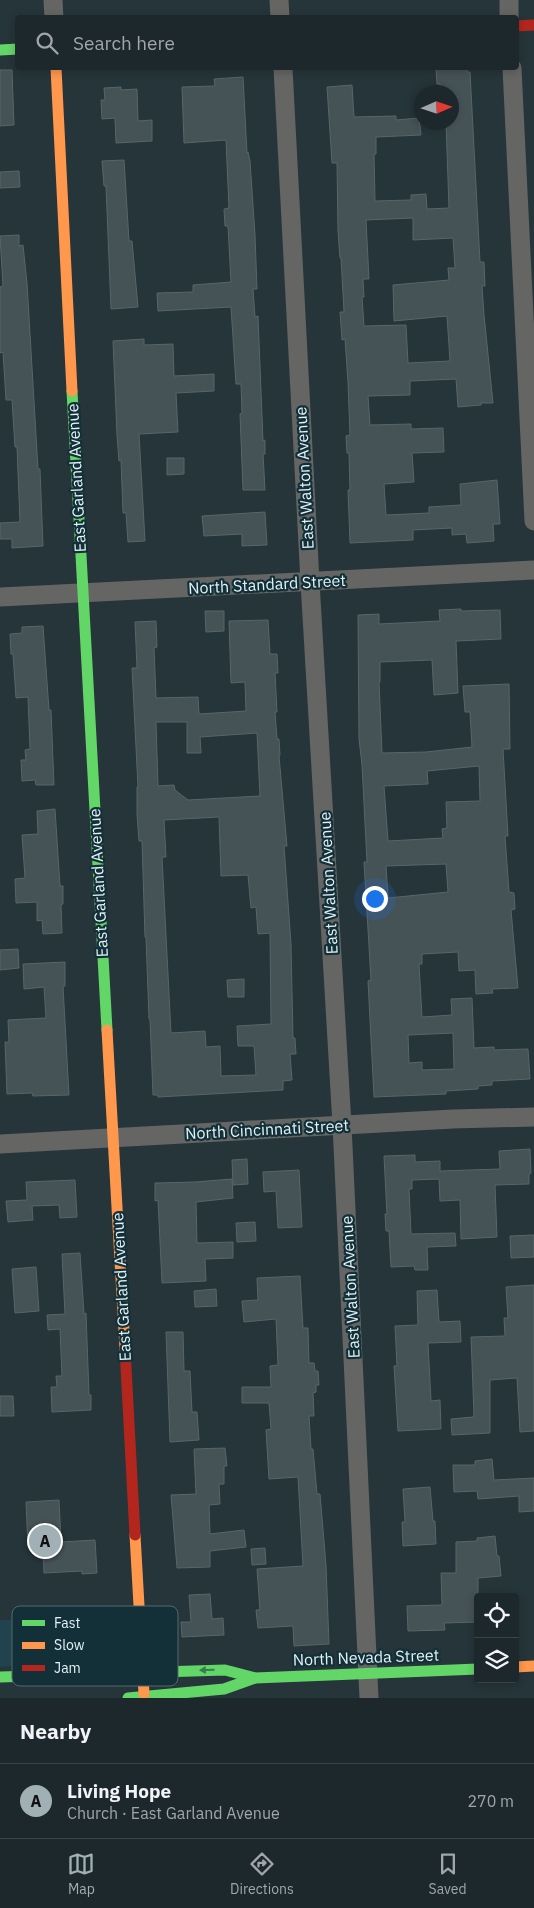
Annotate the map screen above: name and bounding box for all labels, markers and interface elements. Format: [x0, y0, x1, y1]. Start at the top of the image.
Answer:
search box [15, 15, 519, 70]
icon: search [33, 29, 61, 57]
text: Search here [73, 31, 175, 55]
north arrow [414, 85, 459, 130]
street label: East Garland Avenue [62, 403, 90, 553]
street label: East Walton Avenue [290, 406, 318, 550]
street label: North Standard Street [188, 570, 346, 598]
street label: East Garland Avenue [84, 808, 112, 958]
street label: East Walton Avenue [314, 811, 342, 955]
your location [362, 886, 388, 912]
street label: North Cincinnati Street [185, 1115, 349, 1143]
street label: East Garland Avenue [107, 1212, 135, 1362]
street label: East Walton Avenue [336, 1215, 364, 1359]
pin: A [29, 1522, 61, 1560]
map controls [474, 1593, 519, 1683]
button: locate [474, 1593, 519, 1638]
legend [12, 1606, 178, 1686]
text: Fast [54, 1614, 80, 1632]
text: Slow [54, 1636, 85, 1654]
button: layers [474, 1638, 519, 1683]
street label: North Nevada Street [292, 1644, 440, 1670]
text: Jam [54, 1659, 81, 1677]
one-way arrow [199, 1667, 215, 1675]
text: Nearby [20, 1717, 91, 1745]
text: Living Hope [67, 1779, 171, 1803]
text: A [31, 1791, 41, 1811]
text: 270 m [467, 1791, 514, 1811]
text: Church · East Garland Avenue [67, 1803, 280, 1823]
tab: Map [67, 1850, 95, 1898]
tab: Directions [230, 1850, 294, 1898]
tab: Saved [429, 1850, 467, 1898]

